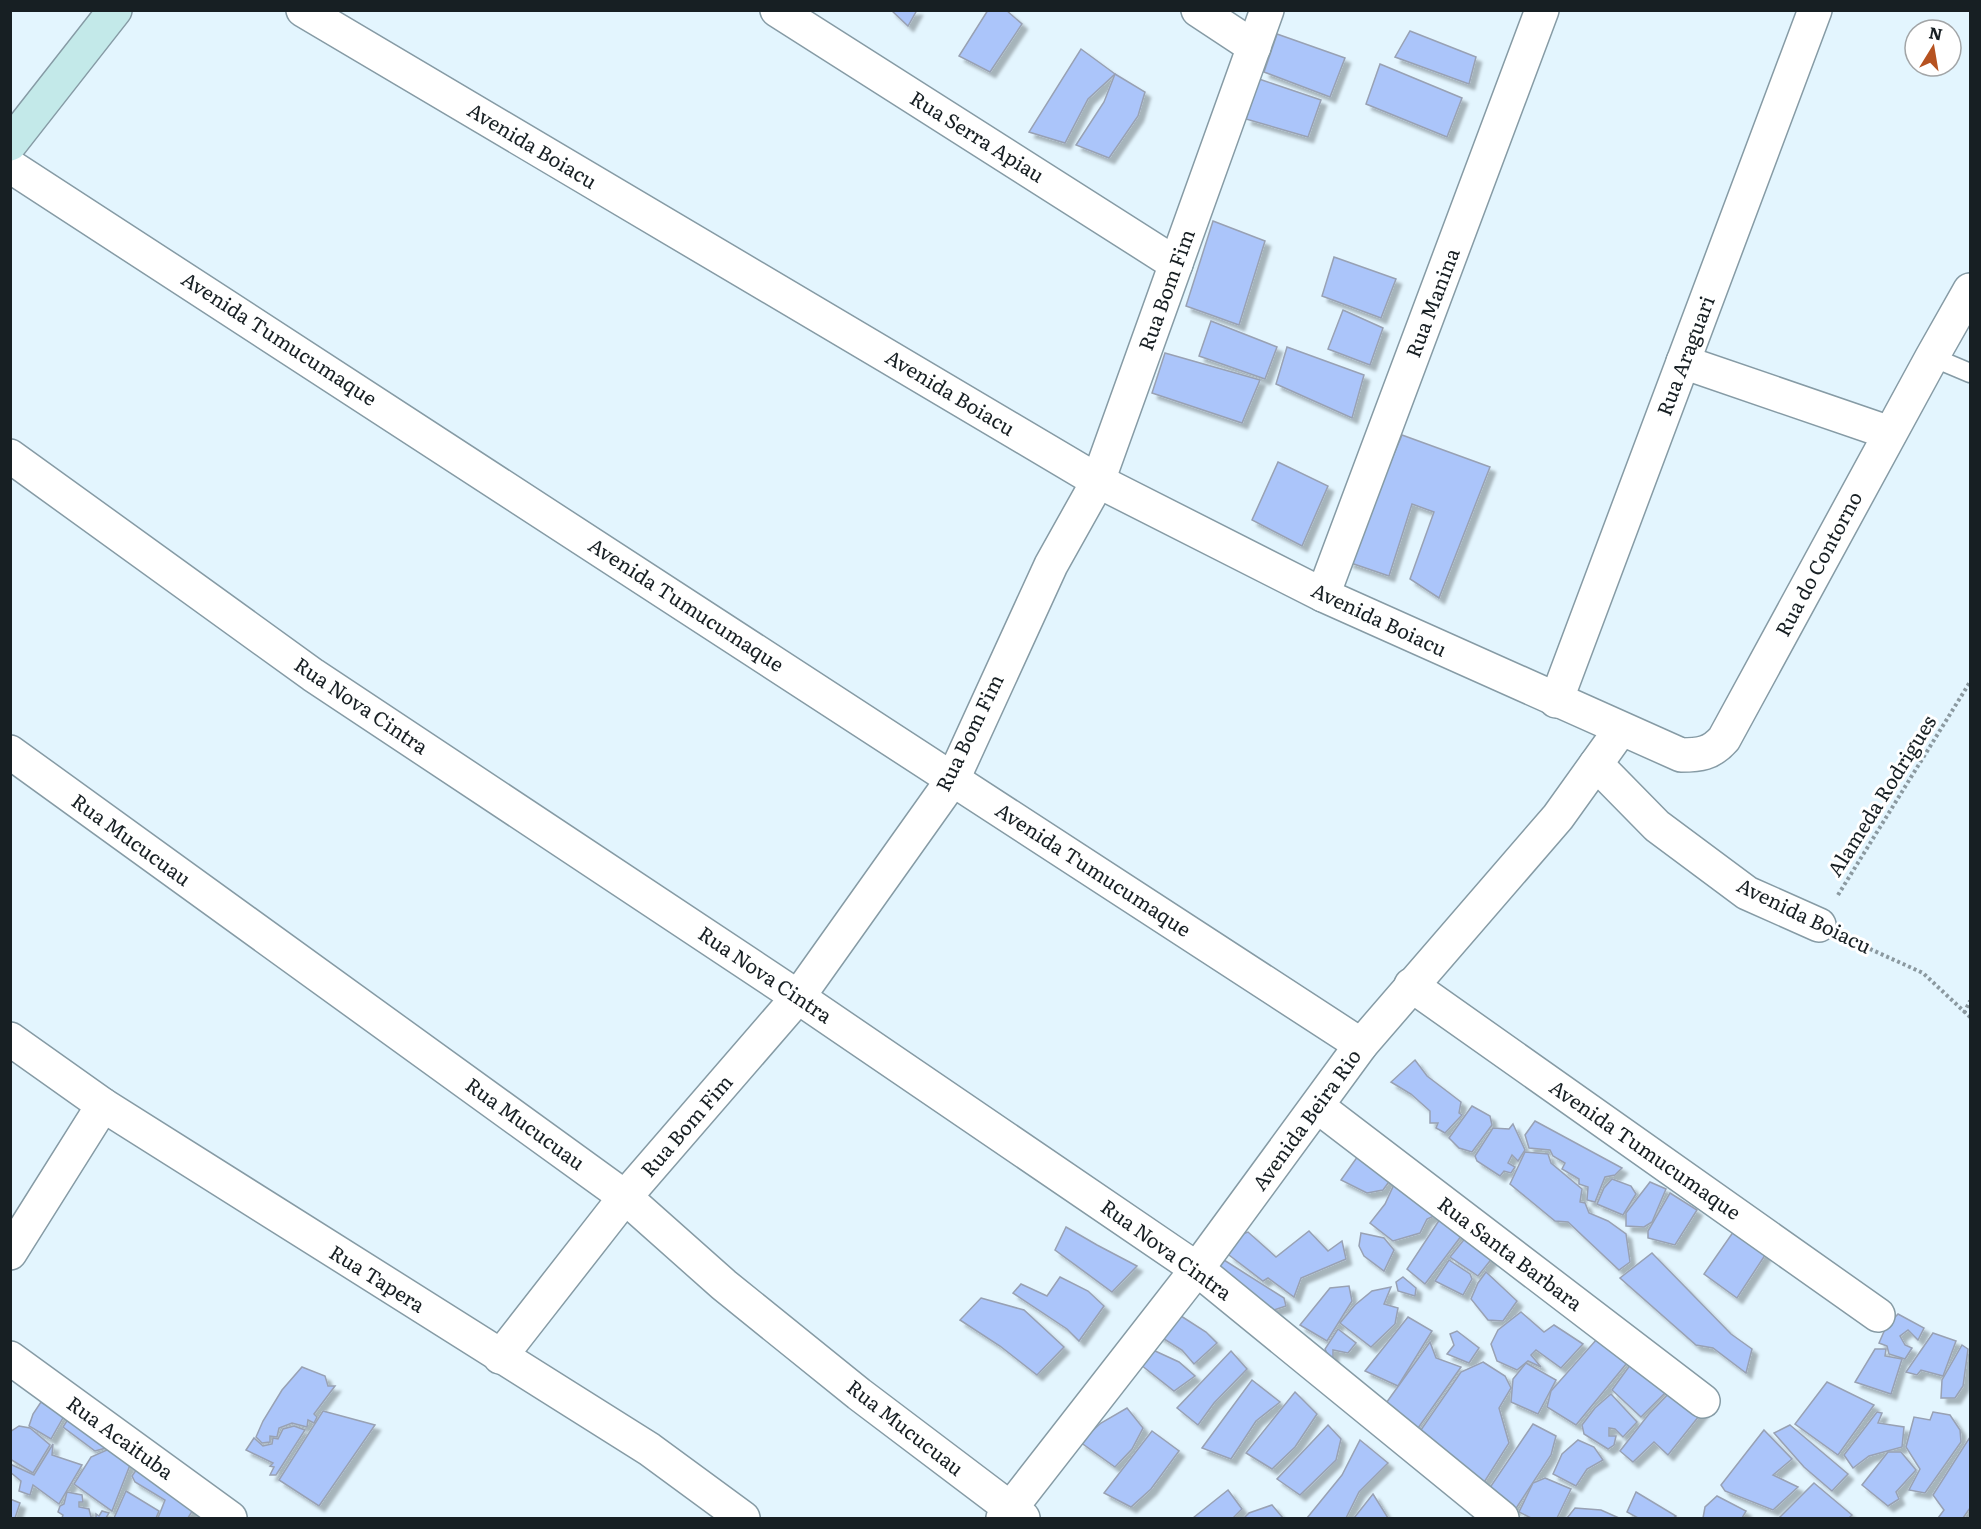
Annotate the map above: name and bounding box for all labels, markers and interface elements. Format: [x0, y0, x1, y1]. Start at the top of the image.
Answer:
north arrow [1903, 18, 1963, 78]
text: N [1927, 19, 1945, 45]
street label: Rua Serra Apiau [905, 82, 1051, 189]
street label: Avenida Boiacu [463, 94, 604, 195]
street label: Rua Bom Fim [1129, 224, 1201, 354]
street label: Rua Manina [1396, 243, 1466, 361]
street label: Avenida Tumucumaque [177, 263, 384, 412]
street label: Rua Araguari [1648, 291, 1721, 420]
street label: Avenida Boiacu [881, 341, 1022, 442]
street label: Rua do Contorno [1766, 485, 1868, 641]
street label: Avenida Tumucumaque [584, 529, 791, 678]
street label: Avenida Boiacu [1307, 574, 1453, 663]
street label: Rua Nova Cintra [289, 648, 435, 760]
street label: Rua Bom Fim [927, 668, 1010, 796]
street label: Alameda Rodrigues [1818, 708, 1942, 882]
street label: Rua Mucucuau [66, 785, 198, 892]
street label: Avenida Tumucumaque [991, 794, 1198, 943]
street label: Avenida Boiacu [1733, 869, 1877, 960]
street label: Rua Nova Cintra [693, 917, 839, 1029]
street label: Avenida Beira Rio [1244, 1042, 1367, 1196]
street label: Rua Bom Fim [632, 1067, 739, 1183]
street label: Rua Mucucuau [460, 1069, 592, 1176]
street label: Avenida Tumucumaque [1544, 1071, 1748, 1226]
street label: Rua Santa Barbara [1432, 1188, 1590, 1317]
street label: Rua Nova Cintra [1095, 1190, 1239, 1306]
street label: Rua Tapera [324, 1236, 432, 1319]
street label: Rua Mucucuau [841, 1371, 971, 1482]
street label: Rua Acaituba [62, 1387, 181, 1486]

